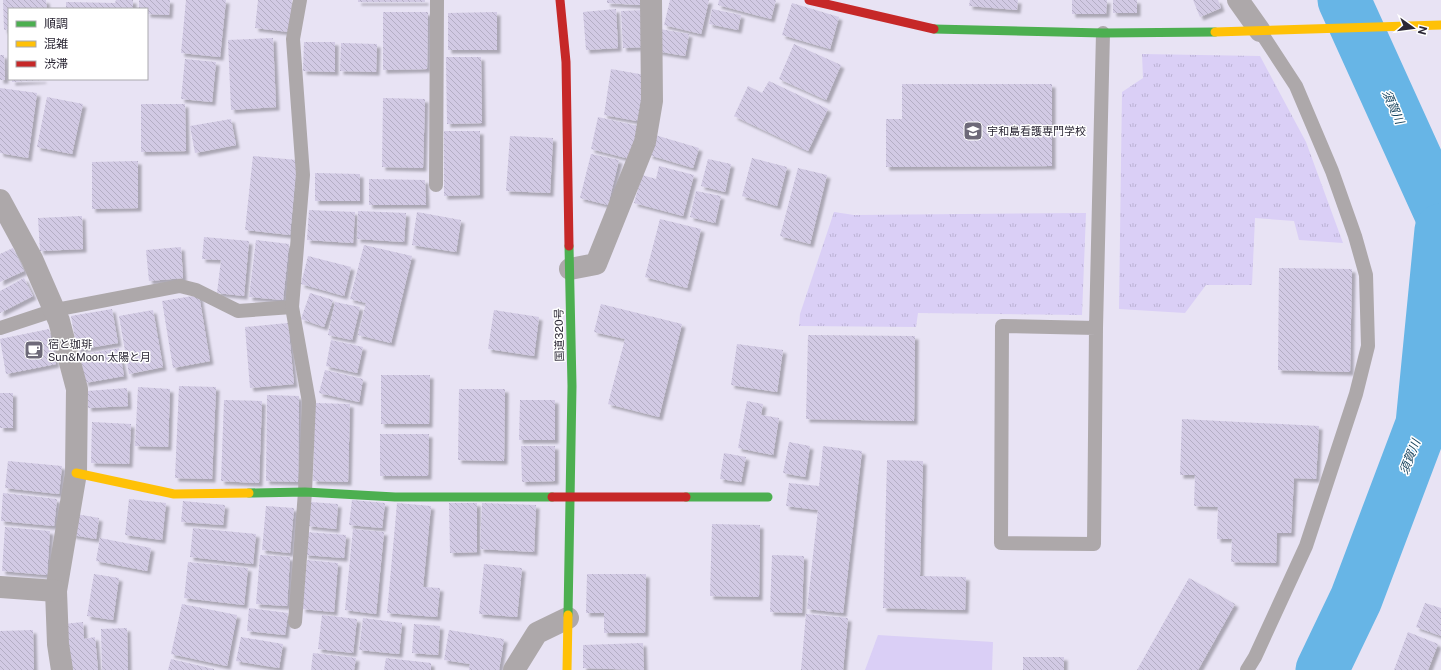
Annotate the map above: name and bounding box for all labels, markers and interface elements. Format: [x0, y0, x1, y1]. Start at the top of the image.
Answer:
legend [8, 8, 148, 80]
north arrow [1393, 8, 1433, 48]
text: 順調 [44, 17, 68, 31]
text: N [1416, 25, 1430, 36]
text: 混雑 [44, 37, 68, 51]
text: 渋滞 [44, 57, 68, 71]
water label: 須賀川 [1379, 88, 1408, 128]
school or university icon: 宇和島看護専門学校 [962, 120, 984, 142]
place label: 宇和島看護専門学校 [987, 125, 1086, 137]
street label: 国道320号 [553, 308, 565, 362]
place label: 宿と珈琲 Sun&Moon 太陽と月 [48, 338, 151, 363]
cafe icon: 宿と珈琲 Sun&Moon 太陽と月 [23, 339, 45, 361]
water label: 須賀川 [1397, 436, 1424, 476]

